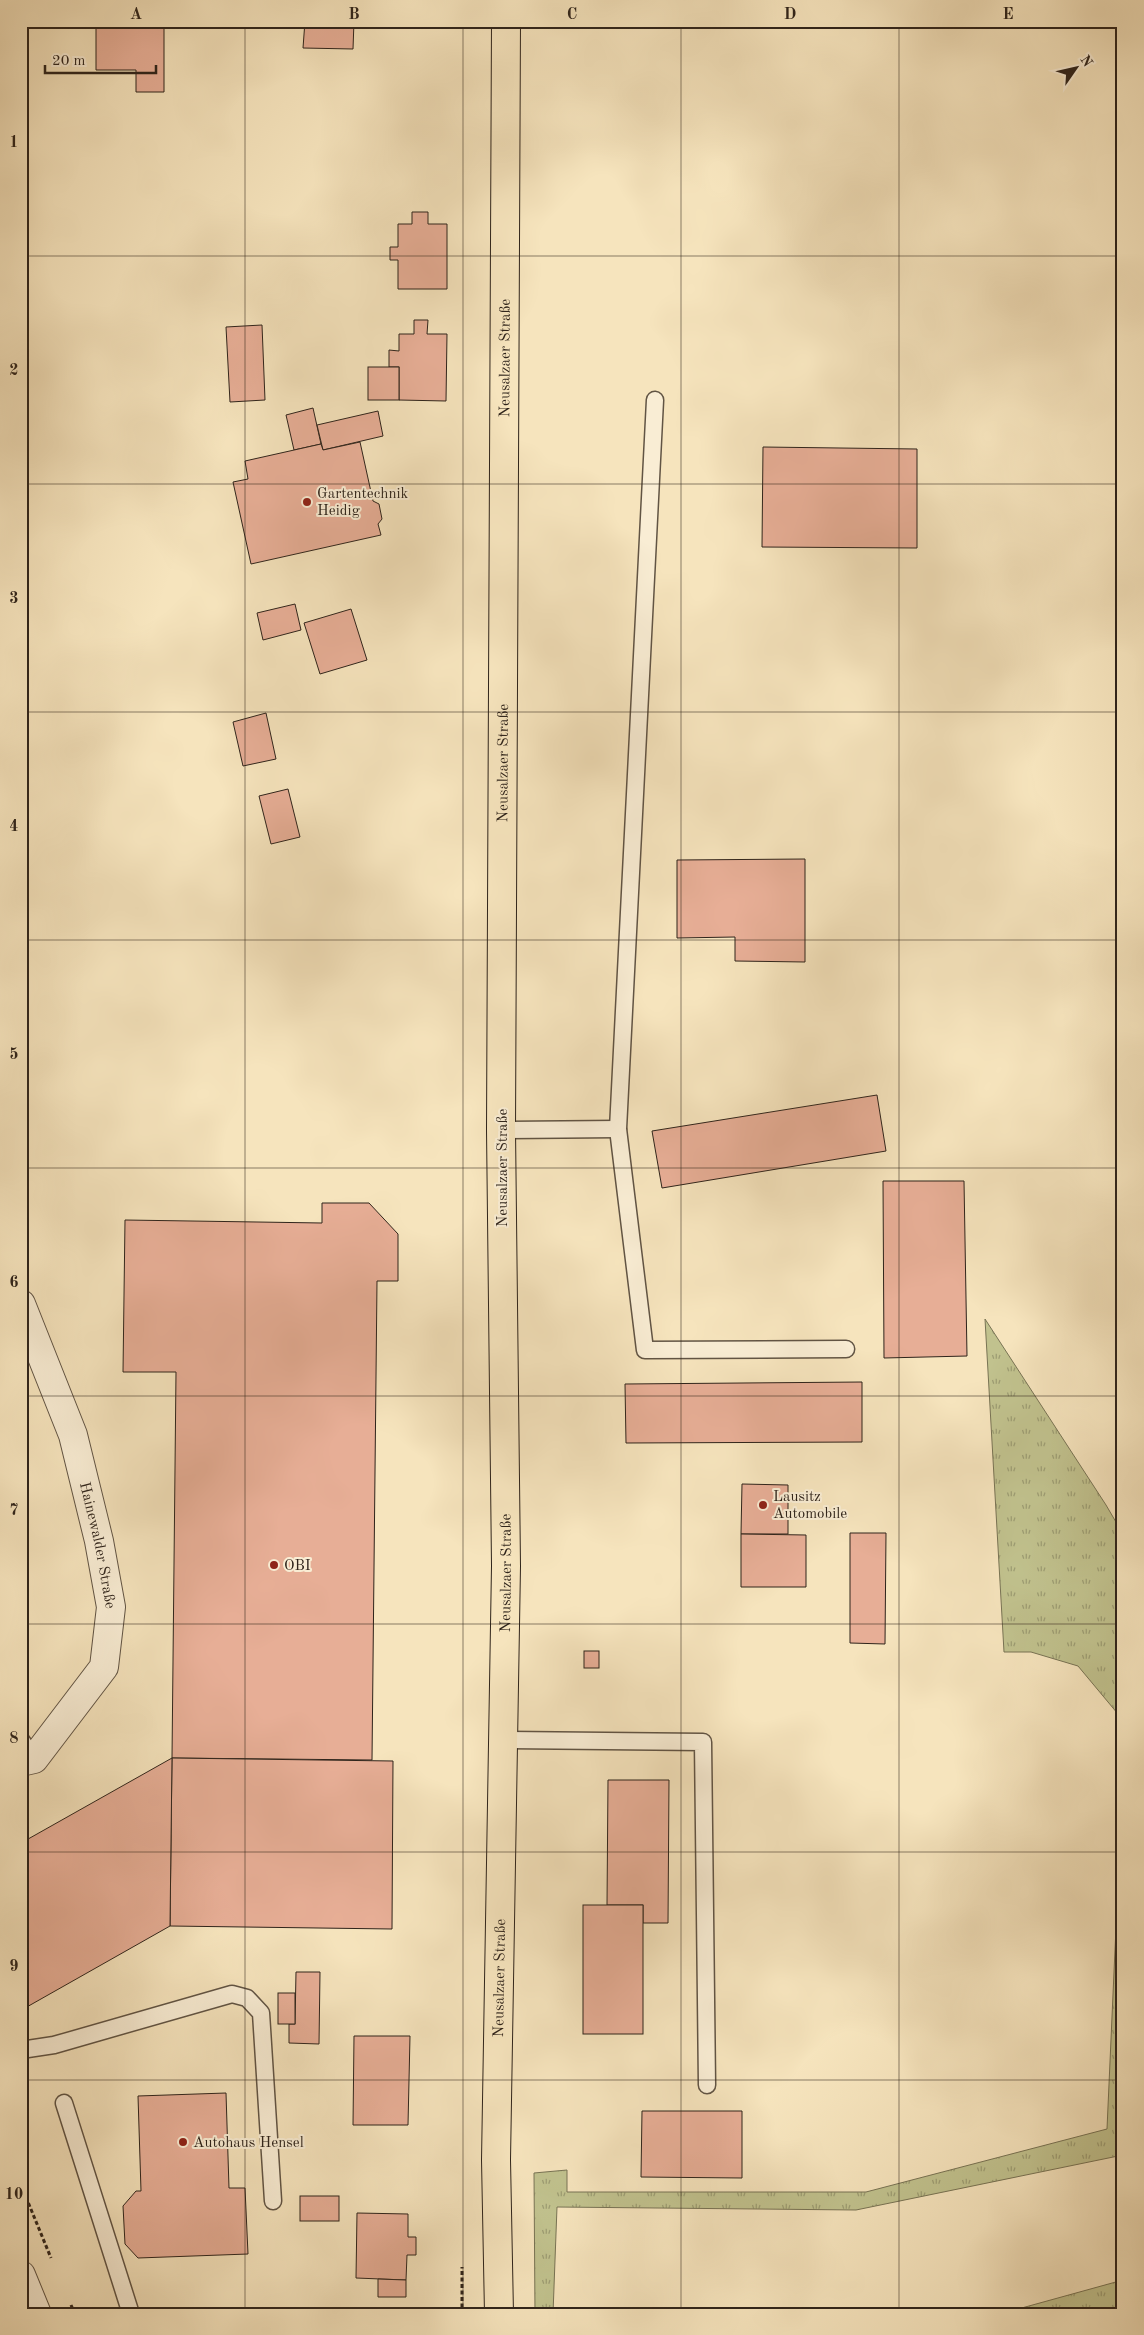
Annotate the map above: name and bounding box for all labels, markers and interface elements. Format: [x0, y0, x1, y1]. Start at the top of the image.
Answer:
text: A [130, 7, 142, 23]
text: B [348, 7, 360, 23]
text: C [567, 7, 577, 23]
text: D [784, 7, 796, 23]
text: E [1002, 7, 1014, 23]
scale bar [45, 42, 156, 74]
north arrow [1052, 42, 1102, 92]
text: N [1077, 53, 1095, 70]
text: 20 m [52, 54, 86, 69]
text: 1 [9, 135, 19, 151]
street label: Neusalzaer Straße [498, 299, 514, 418]
text: 2 [9, 363, 19, 379]
place label: Gartentechnik Heidig [317, 487, 409, 519]
marker: Gartentechnik Heidig [301, 496, 313, 508]
text: 3 [9, 591, 19, 607]
street label: Neusalzaer Straße [496, 704, 512, 823]
text: 4 [9, 819, 19, 835]
text: 5 [9, 1047, 19, 1063]
street label: Neusalzaer Straße [496, 1109, 511, 1227]
text: 6 [9, 1275, 19, 1291]
street label: Hainewalder Straße [76, 1481, 117, 1610]
place label: Lausitz Automobile [773, 1490, 847, 1522]
marker: Lausitz Automobile [757, 1499, 769, 1511]
text: 7 [9, 1503, 19, 1519]
street label: Neusalzaer Straße [499, 1514, 515, 1633]
marker: OBI [268, 1559, 280, 1571]
place label: OBI [284, 1559, 311, 1574]
text: 8 [9, 1731, 19, 1747]
street label: Neusalzaer Straße [492, 1919, 509, 2038]
text: 9 [9, 1959, 19, 1975]
marker: Autohaus Hensel [177, 2136, 189, 2148]
place label: Autohaus Hensel [193, 2136, 304, 2151]
text: 10 [5, 2187, 23, 2203]

